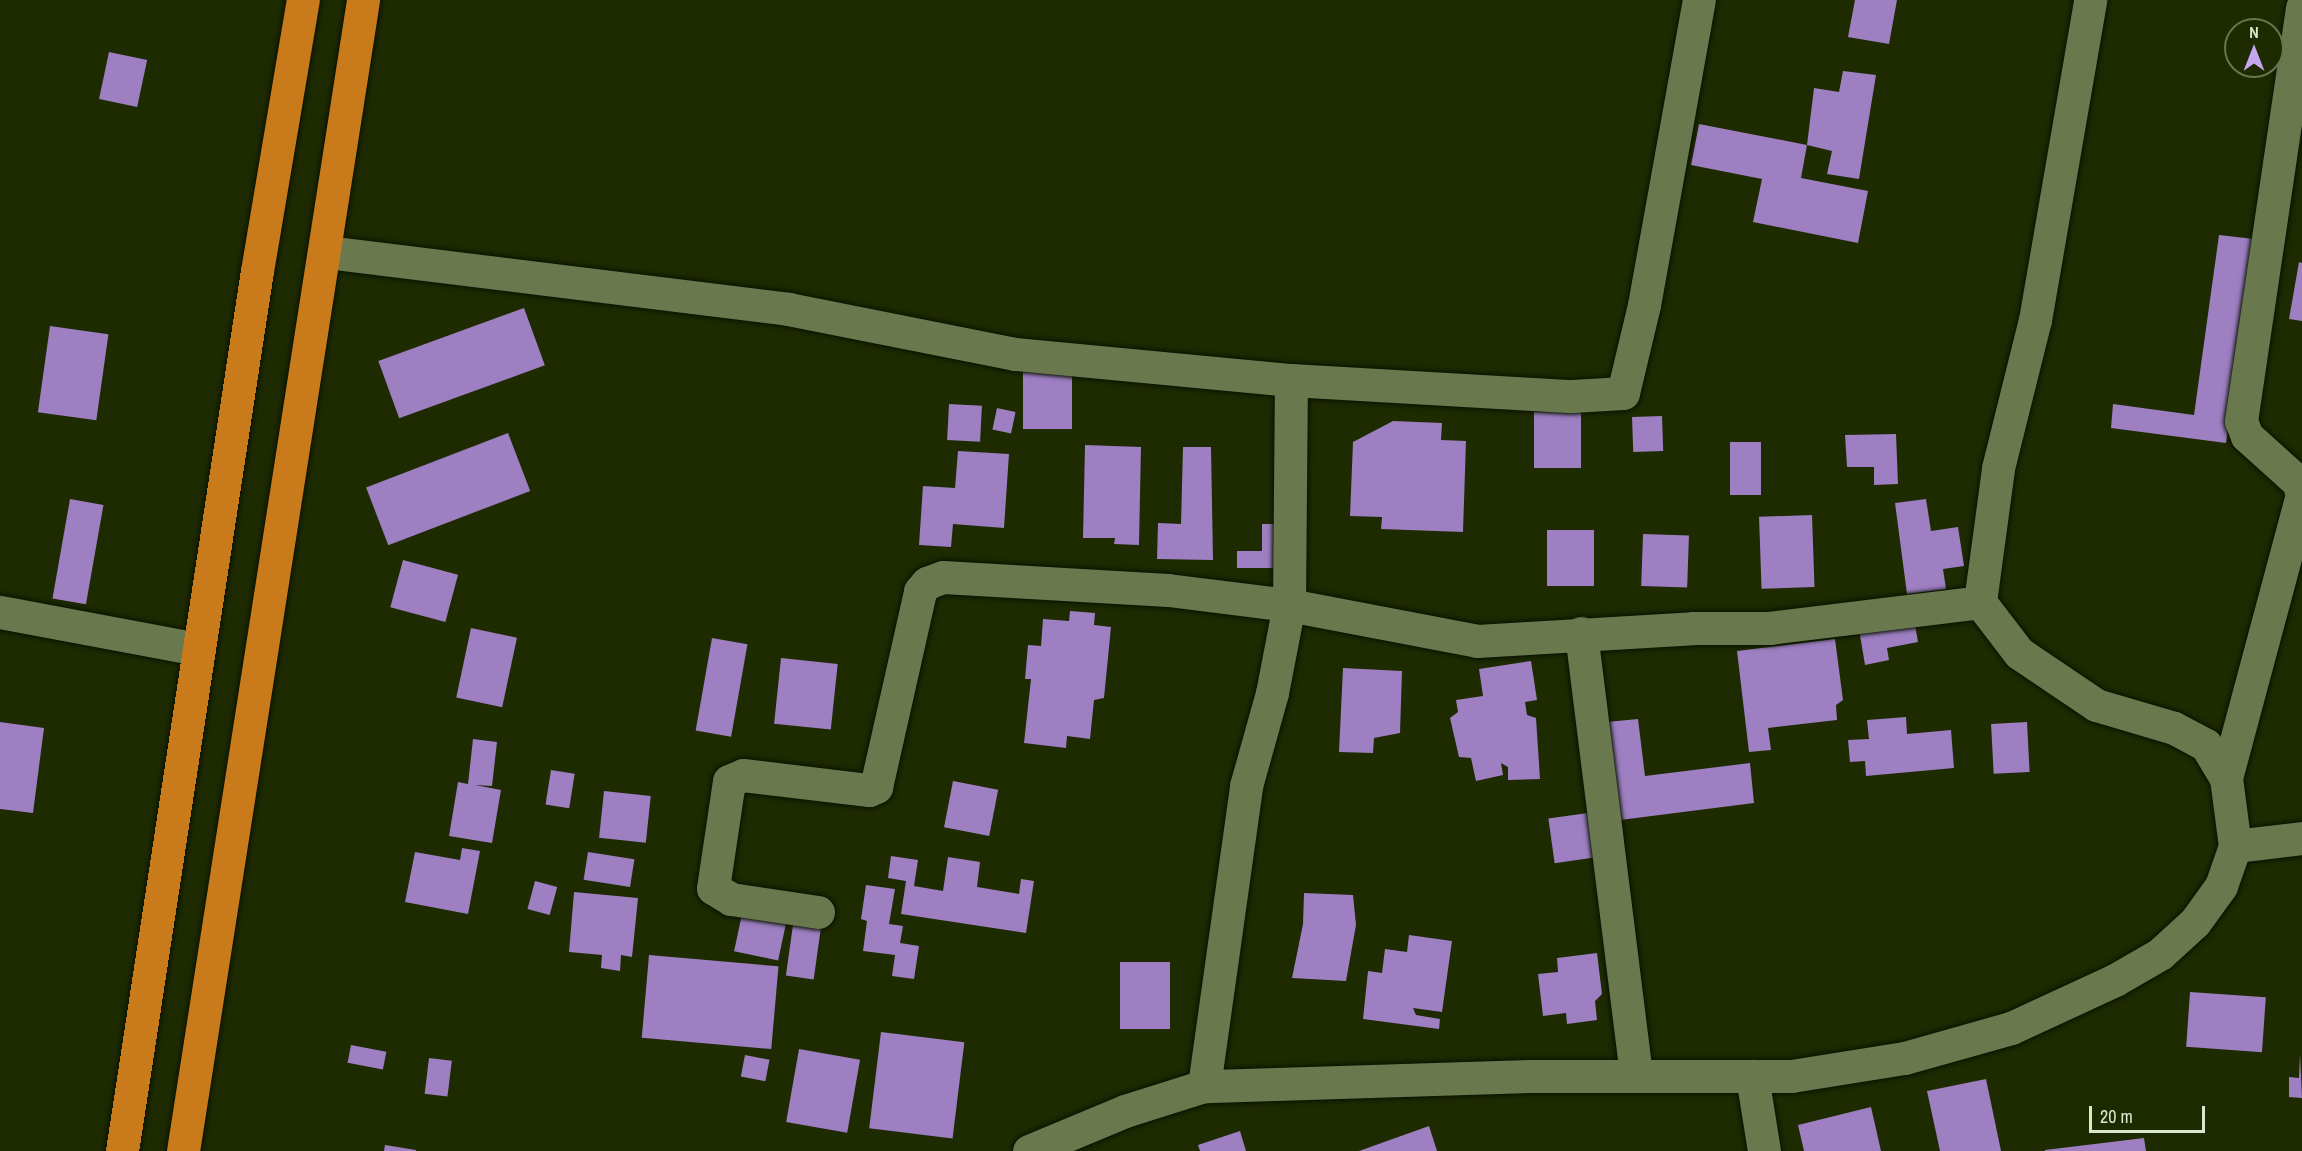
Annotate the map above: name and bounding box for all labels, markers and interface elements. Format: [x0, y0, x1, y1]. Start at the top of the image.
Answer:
north arrow [2224, 18, 2284, 78]
text: N [2249, 21, 2259, 43]
scale bar [2092, 1094, 2208, 1132]
text: 20 m [2100, 1104, 2133, 1129]

